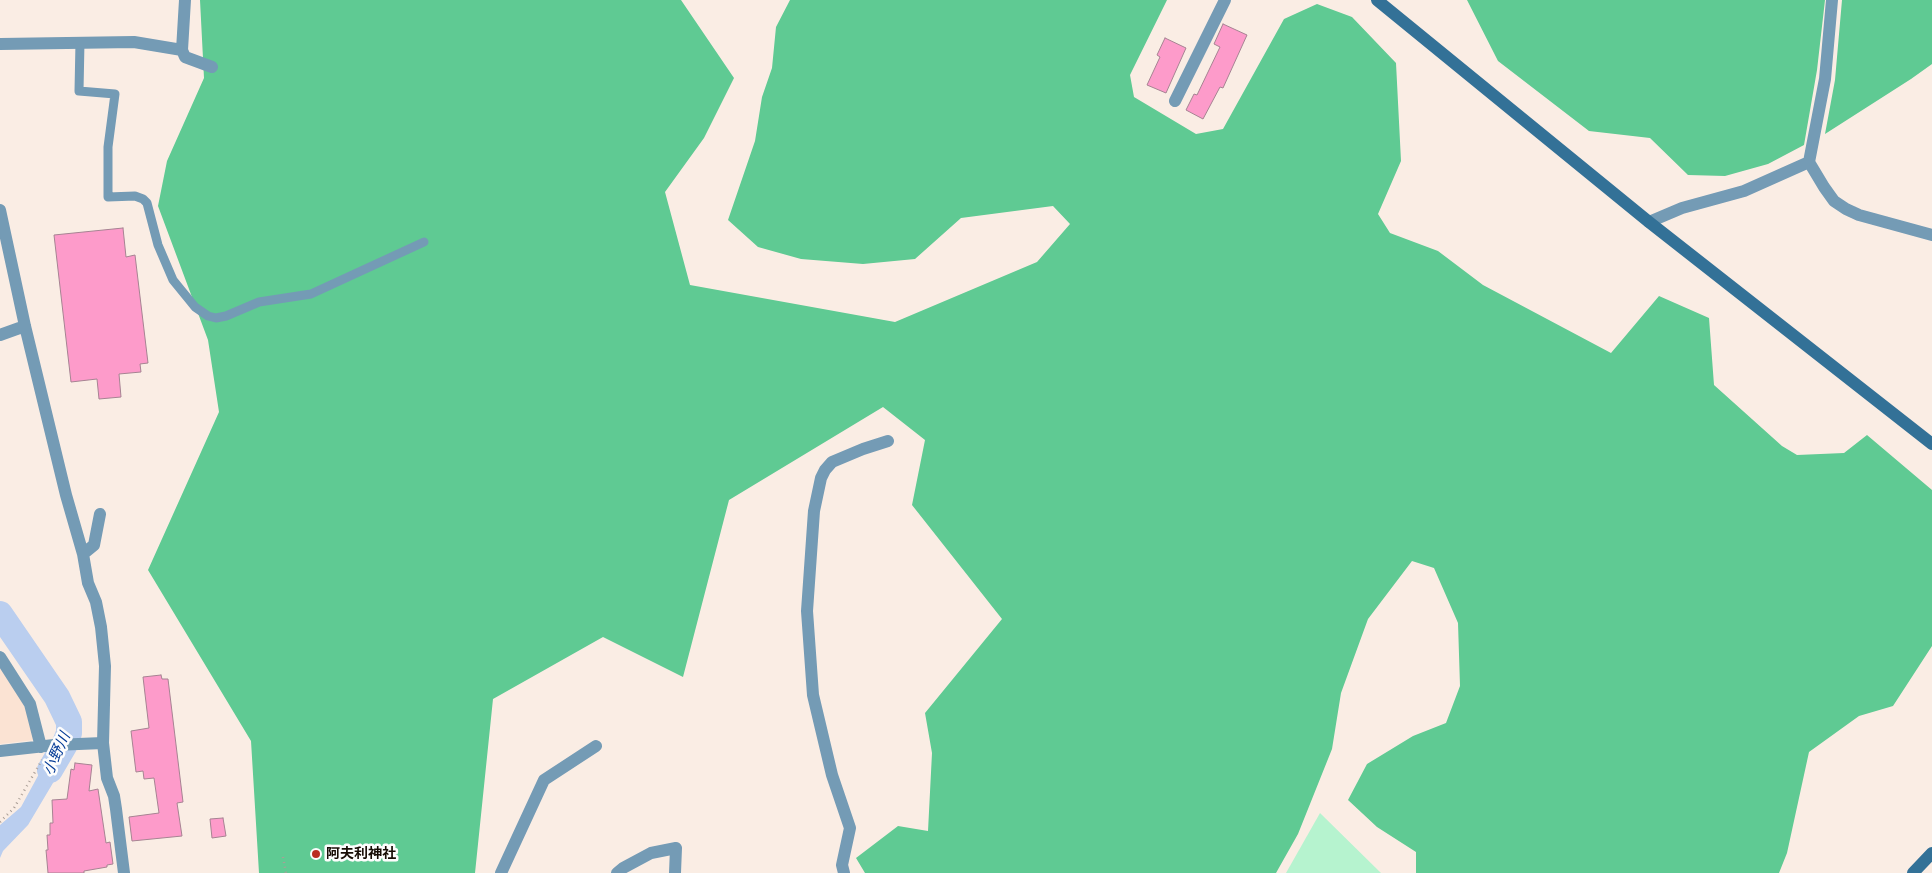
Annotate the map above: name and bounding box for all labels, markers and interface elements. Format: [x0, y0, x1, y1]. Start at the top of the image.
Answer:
water label: 小野川 [40, 730, 74, 778]
place label: 阿夫利神社 [326, 846, 396, 862]
marker: 阿夫利神社 [310, 848, 322, 860]

